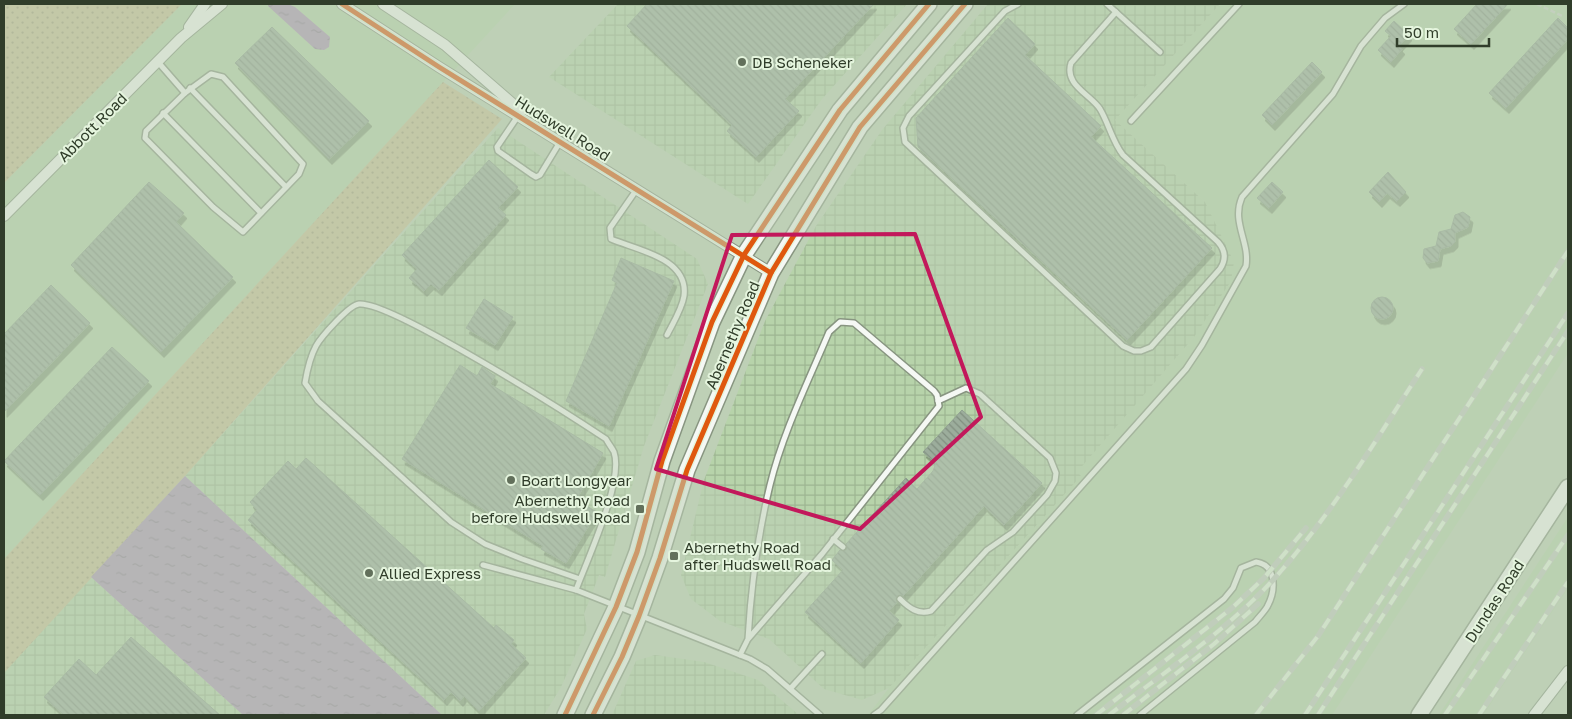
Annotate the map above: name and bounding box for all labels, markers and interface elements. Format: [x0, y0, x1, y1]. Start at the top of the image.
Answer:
scale bar [1397, 15, 1490, 47]
text: 50 m [1404, 23, 1439, 41]
place label: DB Scheneker [752, 53, 853, 71]
marker: DB Scheneker [736, 56, 748, 68]
street label: Abbott Road [54, 89, 130, 165]
street label: Hudswell Road [512, 92, 614, 164]
street label: Abernethy Road [701, 278, 763, 392]
place label: Boart Longyear [521, 471, 632, 489]
marker: Boart Longyear [505, 474, 517, 486]
place label: Abernethy Road before Hudswell Road [471, 491, 630, 526]
marker: Abernethy Road before Hudswell Road [634, 503, 646, 515]
place label: Abernethy Road after Hudswell Road [684, 538, 831, 573]
marker: Abernethy Road after Hudswell Road [668, 550, 680, 562]
street label: Dundas Road [1461, 556, 1527, 646]
place label: Allied Express [379, 564, 481, 582]
marker: Allied Express [363, 567, 375, 579]

